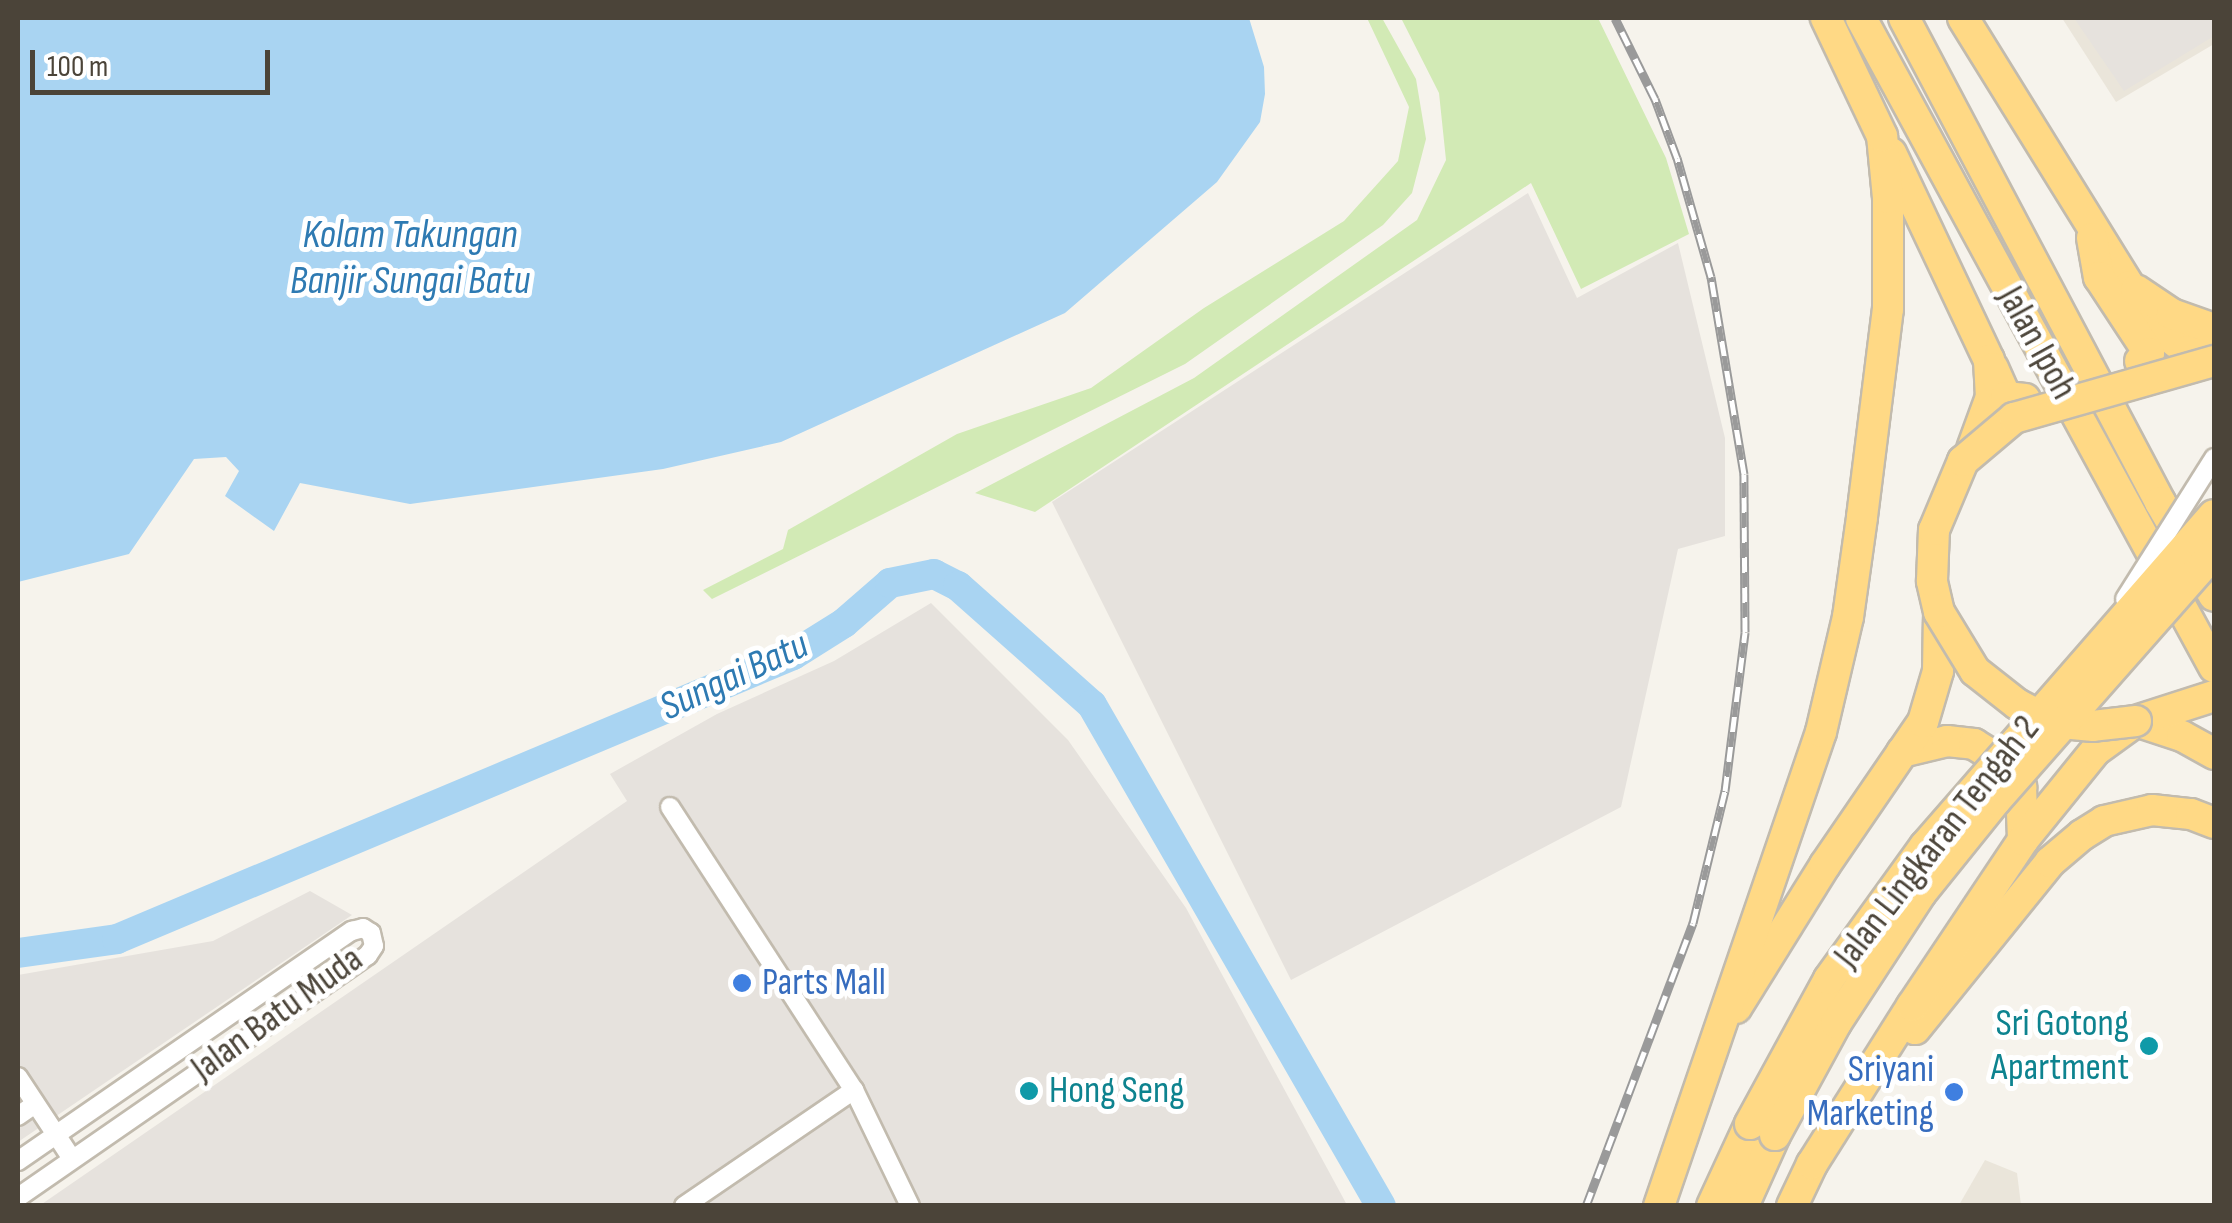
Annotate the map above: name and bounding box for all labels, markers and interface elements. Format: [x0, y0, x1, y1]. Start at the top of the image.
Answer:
scale bar [35, 30, 275, 92]
text: 100 m [47, 49, 108, 85]
water label: Kolam Takungan Banjir Sungai Batu [290, 211, 530, 305]
street label: Jalan Ipoh [1988, 279, 2086, 407]
water label: Sungai Batu [652, 621, 816, 731]
street label: Jalan Lingkaran Tengah 2 [1825, 707, 2049, 977]
street label: Jalan Batu Muda [182, 937, 372, 1091]
place label: Parts Mall [762, 960, 886, 1006]
marker: Parts Mall [731, 972, 753, 994]
place label: Sri Gotong Apartment [1991, 1001, 2129, 1090]
marker: Sri Gotong Apartment [2138, 1035, 2160, 1057]
place label: Sriyani Marketing [1807, 1047, 1934, 1136]
place label: Hong Seng [1049, 1068, 1185, 1114]
marker: Hong Seng [1018, 1080, 1040, 1102]
marker: Sriyani Marketing [1943, 1081, 1965, 1103]

